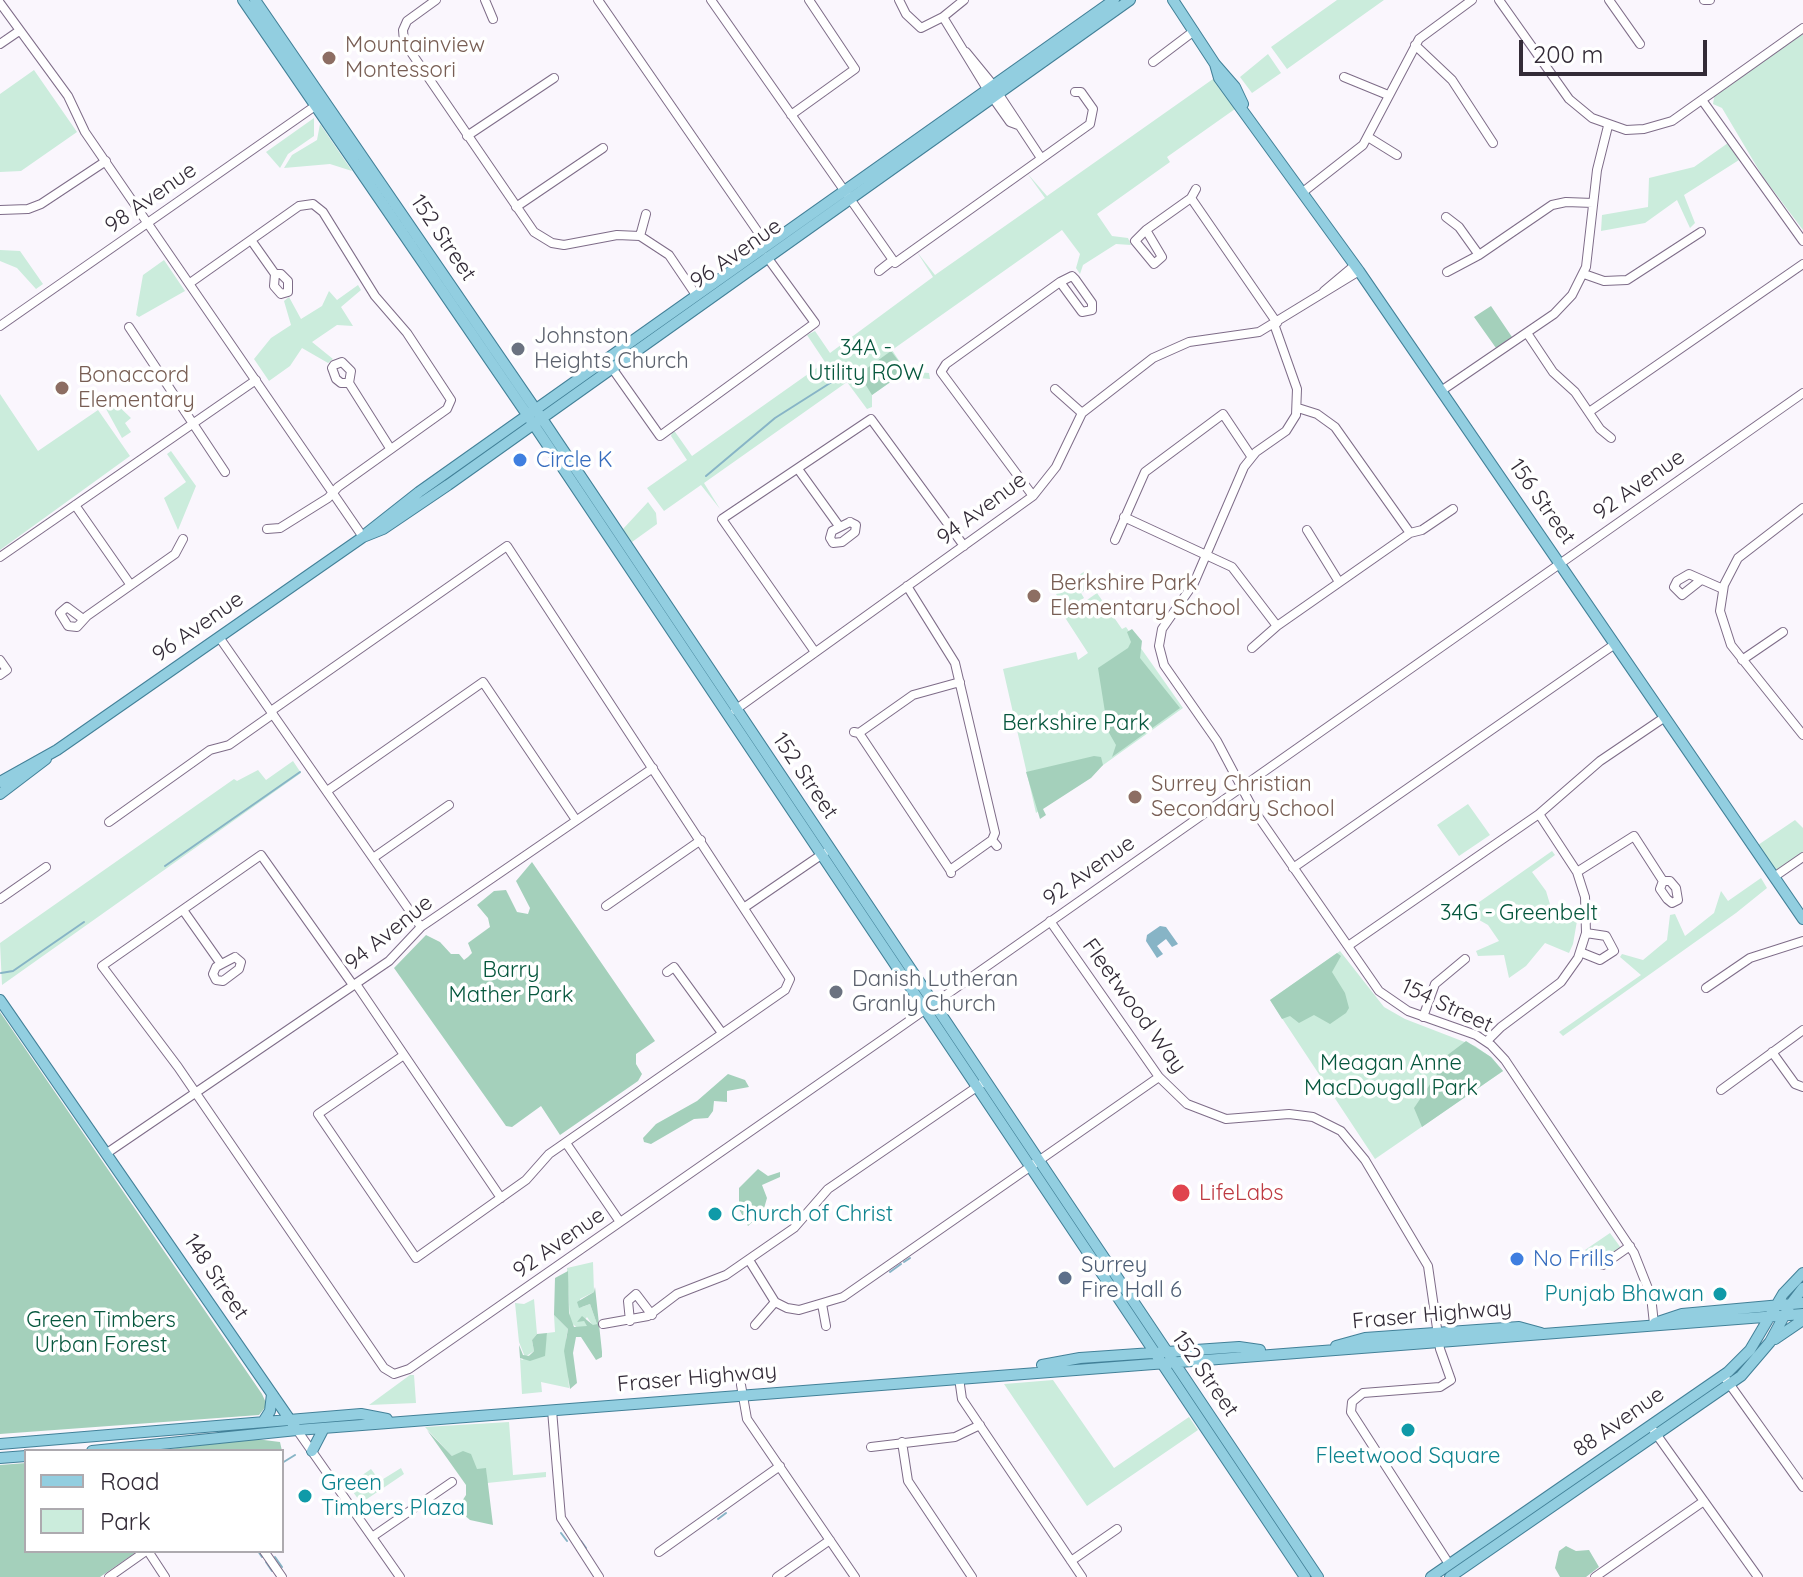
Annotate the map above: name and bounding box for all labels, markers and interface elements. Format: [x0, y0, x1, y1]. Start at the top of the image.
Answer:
scale bar [1523, 24, 1711, 74]
place label: Mountainview Montessori [345, 32, 485, 84]
text: 200 m [1533, 39, 1603, 69]
marker: Mountainview Montessori [320, 49, 338, 67]
street label: 98 Avenue [100, 157, 202, 239]
street label: 152 Street [405, 190, 481, 286]
street label: 96 Avenue [685, 213, 787, 295]
place label: Johnston Heights Church [534, 323, 689, 374]
park label: 34A - Utility ROW [808, 335, 924, 386]
marker: Johnston Heights Church [509, 340, 527, 358]
place label: Bonaccord Elementary [78, 362, 195, 414]
marker: Bonaccord Elementary [53, 379, 71, 397]
street label: 92 Avenue [1588, 444, 1690, 526]
place label: Circle K [536, 447, 613, 473]
marker: Circle K [511, 451, 529, 469]
street label: 156 Street [1503, 454, 1581, 550]
street label: 94 Avenue [932, 467, 1032, 551]
place label: Berkshire Park Elementary School [1050, 570, 1241, 622]
street label: 96 Avenue [147, 586, 249, 668]
marker: Berkshire Park Elementary School [1025, 587, 1043, 605]
park label: Berkshire Park [1002, 710, 1150, 736]
street label: 152 Street [767, 728, 843, 824]
place label: Surrey Christian Secondary School [1151, 771, 1335, 822]
marker: Surrey Christian Secondary School [1126, 788, 1144, 806]
street label: 92 Avenue [1038, 830, 1140, 912]
street label: 94 Avenue [340, 890, 438, 976]
park label: 34G - Greenbelt [1440, 900, 1598, 926]
street label: Fleetwood Way [1076, 934, 1192, 1078]
park label: Barry Mather Park [449, 957, 573, 1008]
place label: Danish Lutheran Granly Church [852, 966, 1018, 1018]
street label: 154 Street [1397, 973, 1497, 1039]
marker: Danish Lutheran Granly Church [827, 983, 845, 1001]
park label: Meagan Anne MacDougall Park [1304, 1050, 1478, 1102]
place label: LifeLabs [1199, 1180, 1284, 1206]
marker: LifeLabs [1170, 1182, 1192, 1204]
place label: Church of Christ [731, 1201, 893, 1227]
street label: 92 Avenue [508, 1202, 610, 1284]
marker: Church of Christ [706, 1205, 724, 1223]
street label: 148 Street [178, 1229, 254, 1325]
place label: No Frills [1533, 1246, 1614, 1272]
marker: No Frills [1508, 1250, 1526, 1268]
place label: Surrey Fire Hall 6 [1081, 1252, 1182, 1304]
marker: Surrey Fire Hall 6 [1056, 1269, 1074, 1287]
place label: Punjab Bhawan [1545, 1281, 1704, 1307]
marker: Punjab Bhawan [1711, 1285, 1729, 1303]
street label: Fraser Highway [1351, 1295, 1513, 1335]
park label: Green Timbers Urban Forest [26, 1307, 176, 1358]
street label: 152 Street [1166, 1326, 1244, 1422]
street label: Fraser Highway [616, 1358, 778, 1398]
street label: 88 Avenue [1568, 1381, 1670, 1463]
marker: Fleetwood Square [1399, 1421, 1417, 1439]
place label: Fleetwood Square [1316, 1443, 1500, 1469]
legend [24, 1449, 284, 1553]
text: Road [100, 1466, 160, 1496]
place label: Green Timbers Plaza [321, 1470, 465, 1522]
marker: Green Timbers Plaza [296, 1487, 314, 1505]
text: Park [100, 1506, 151, 1536]

